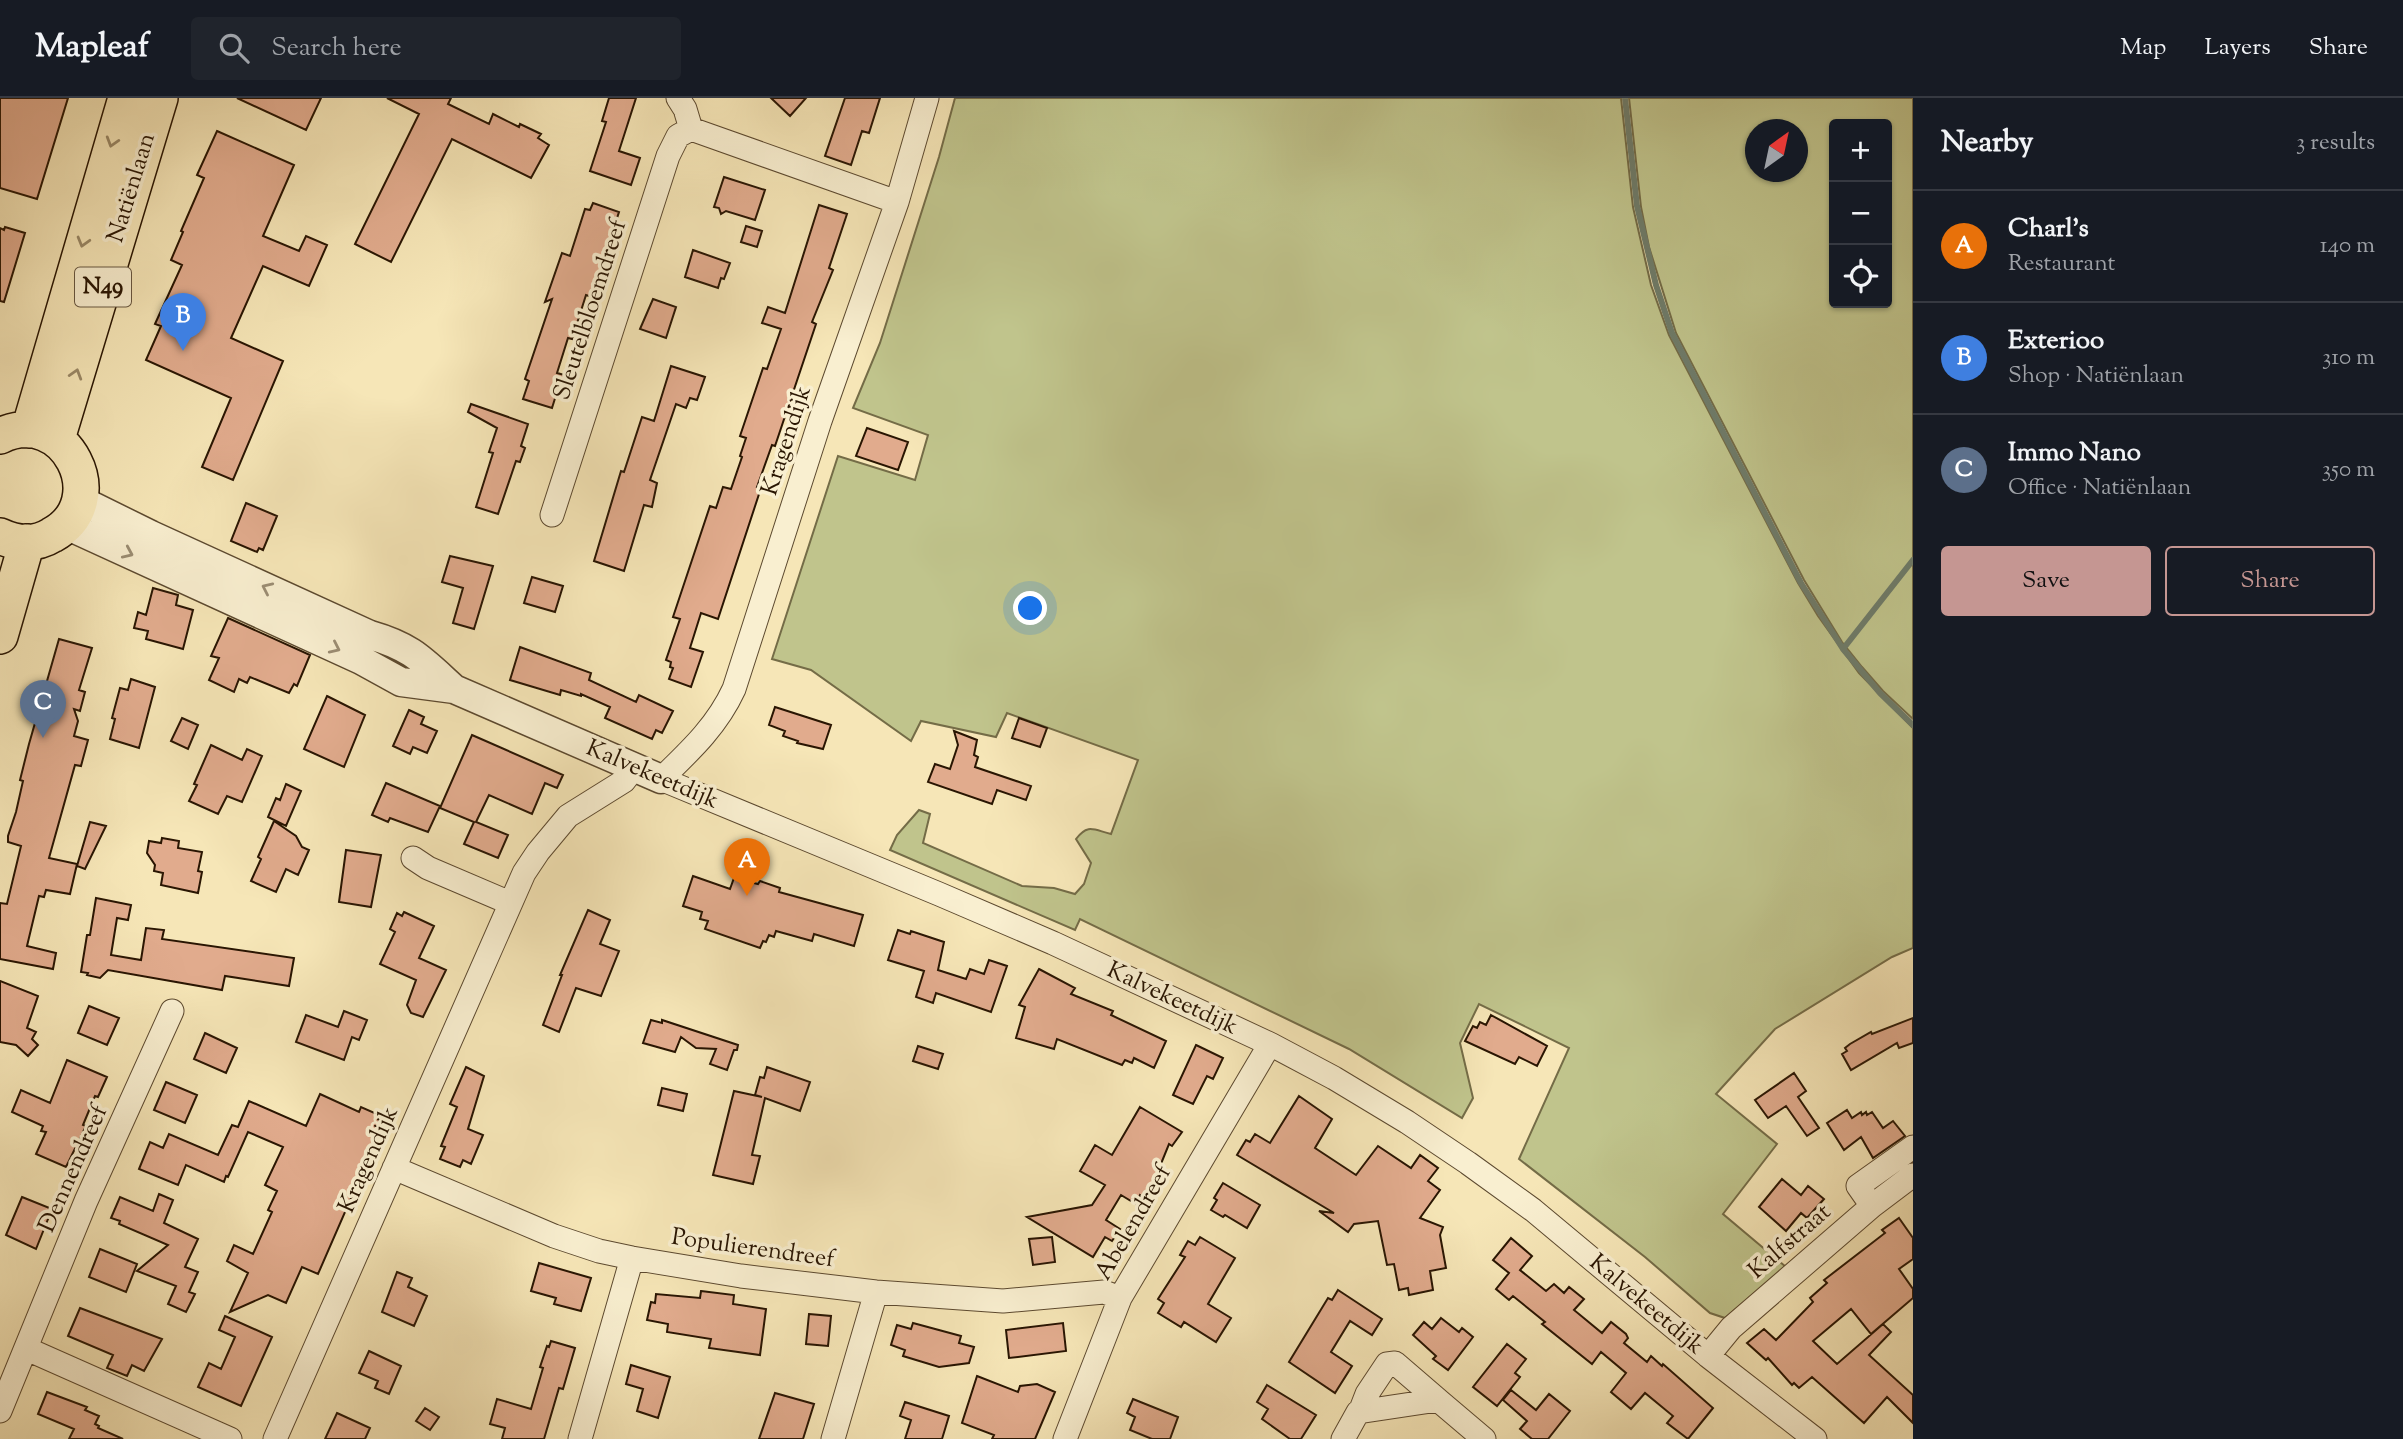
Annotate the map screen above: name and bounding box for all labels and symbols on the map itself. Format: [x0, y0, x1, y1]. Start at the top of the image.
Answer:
north arrow [1745, 119, 1808, 182]
street label: Natiënlaan [99, 129, 165, 247]
one-way arrow [106, 136, 121, 148]
street label: Sleutelbloemdreef [546, 214, 637, 405]
one-way arrow [77, 236, 91, 248]
road number: N49 [75, 268, 131, 306]
pin: B [160, 293, 206, 351]
one-way arrow [68, 368, 83, 380]
street label: Kragendijk [753, 382, 821, 500]
one-way arrow [121, 545, 134, 559]
one-way arrow [262, 582, 274, 596]
your location [1013, 591, 1047, 625]
one-way arrow [328, 640, 340, 654]
pin: C [20, 680, 66, 738]
street label: Kalvekeetdijk [580, 732, 724, 818]
pin: A [724, 838, 770, 896]
street label: Kalvekeetdijk [1101, 954, 1243, 1044]
street label: Dennendreef [31, 1098, 118, 1238]
street label: Kragendijk [330, 1101, 408, 1219]
street label: Abelendreef [1087, 1158, 1182, 1287]
street label: Kalfstraat [1741, 1196, 1839, 1288]
street label: Populierendreef [669, 1221, 838, 1277]
street label: Kalvekeetdijk [1581, 1247, 1711, 1363]

